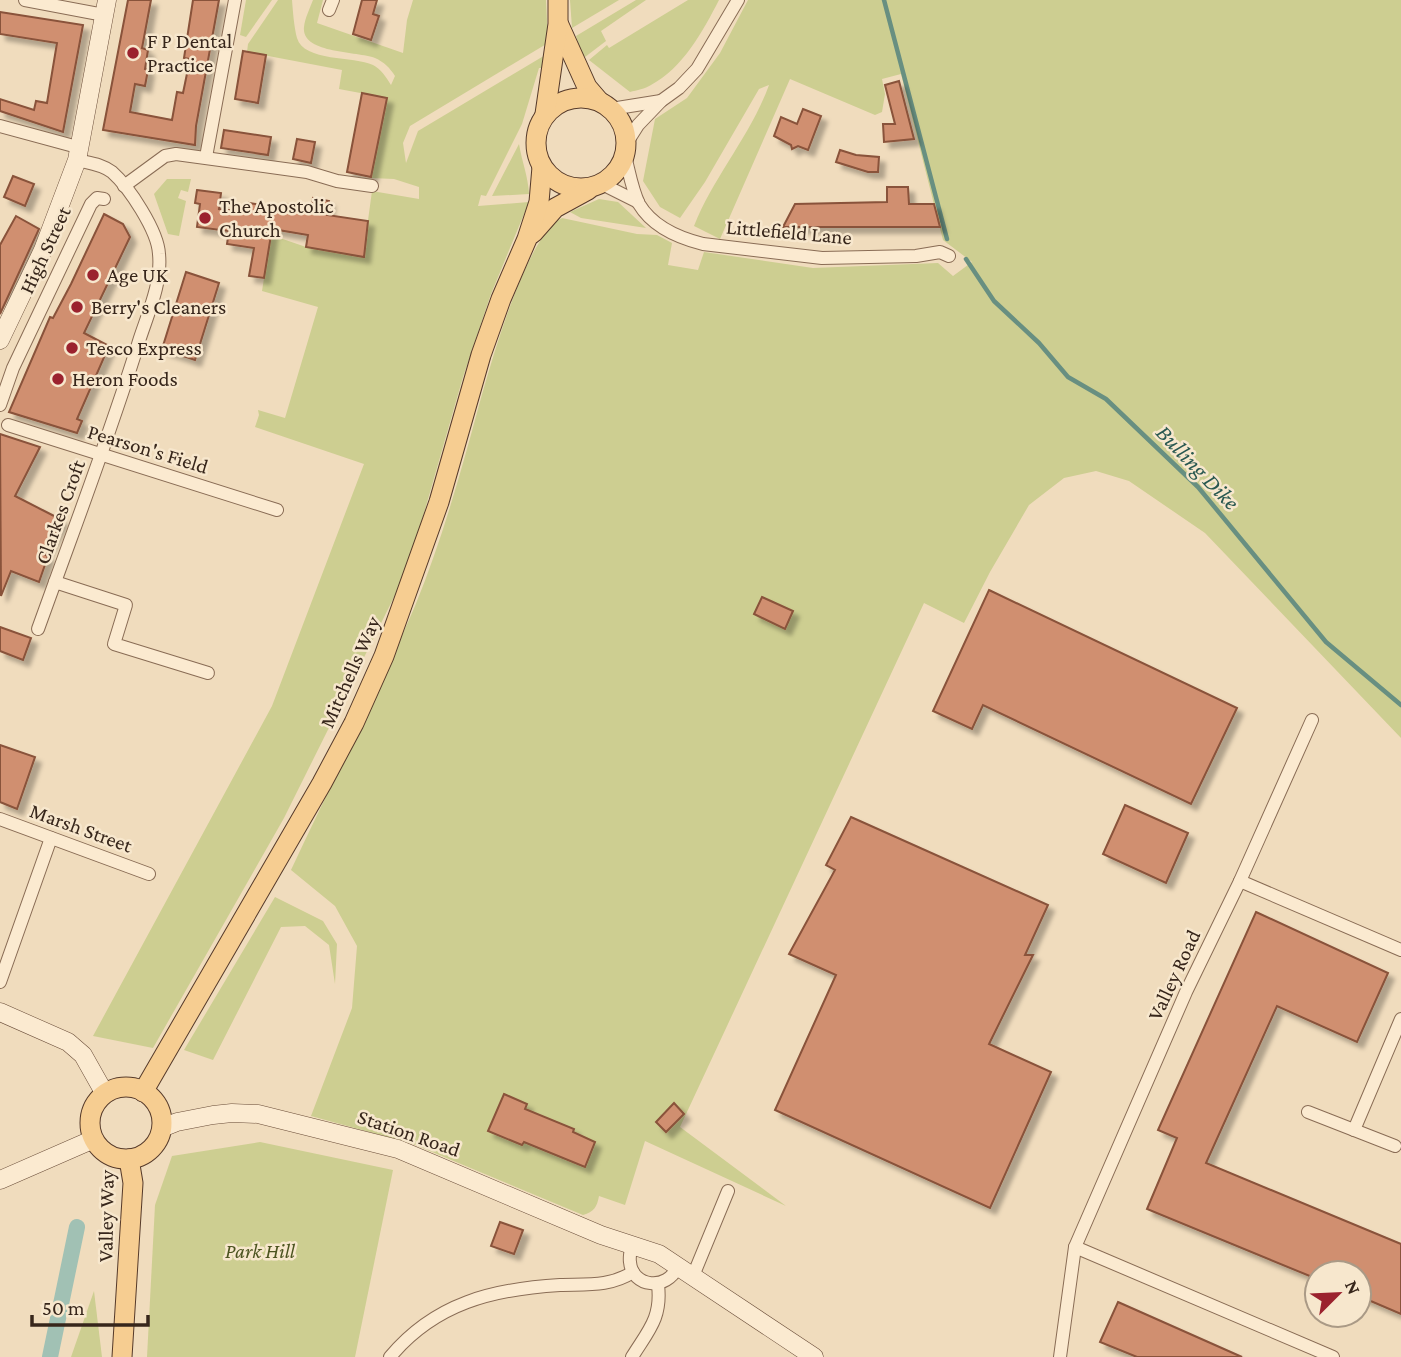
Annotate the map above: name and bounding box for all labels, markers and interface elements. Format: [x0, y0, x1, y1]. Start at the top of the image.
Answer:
place label: F P Dental Practice [147, 29, 232, 77]
marker: F P Dental Practice [125, 45, 141, 61]
place label: The Apostolic Church [219, 194, 334, 242]
street label: High Street [14, 201, 76, 298]
marker: The Apostolic Church [197, 210, 213, 226]
street label: Littlefield Lane [725, 215, 853, 249]
place label: Age UK [107, 263, 169, 287]
marker: Age UK [85, 267, 101, 283]
place label: Berry's Cleaners [91, 295, 226, 319]
marker: Berry's Cleaners [69, 299, 85, 315]
place label: Tesco Express [86, 336, 202, 360]
marker: Tesco Express [64, 340, 80, 356]
place label: Heron Foods [72, 367, 178, 391]
marker: Heron Foods [50, 371, 66, 387]
street label: Pearson's Field [85, 419, 211, 479]
water label: Bulling Dike [1151, 419, 1245, 515]
street label: Clarkes Croft [30, 456, 90, 567]
street label: Mitchells Way [315, 612, 385, 732]
street label: Marsh Street [27, 798, 136, 858]
street label: Valley Road [1143, 926, 1205, 1024]
street label: Station Road [354, 1104, 464, 1162]
street label: Valley Way [93, 1169, 119, 1262]
park label: Park Hill [225, 1239, 296, 1263]
north arrow [1303, 1259, 1373, 1329]
text: N [1341, 1277, 1365, 1298]
scale bar [32, 1284, 147, 1328]
text: 50 m [42, 1296, 85, 1320]

